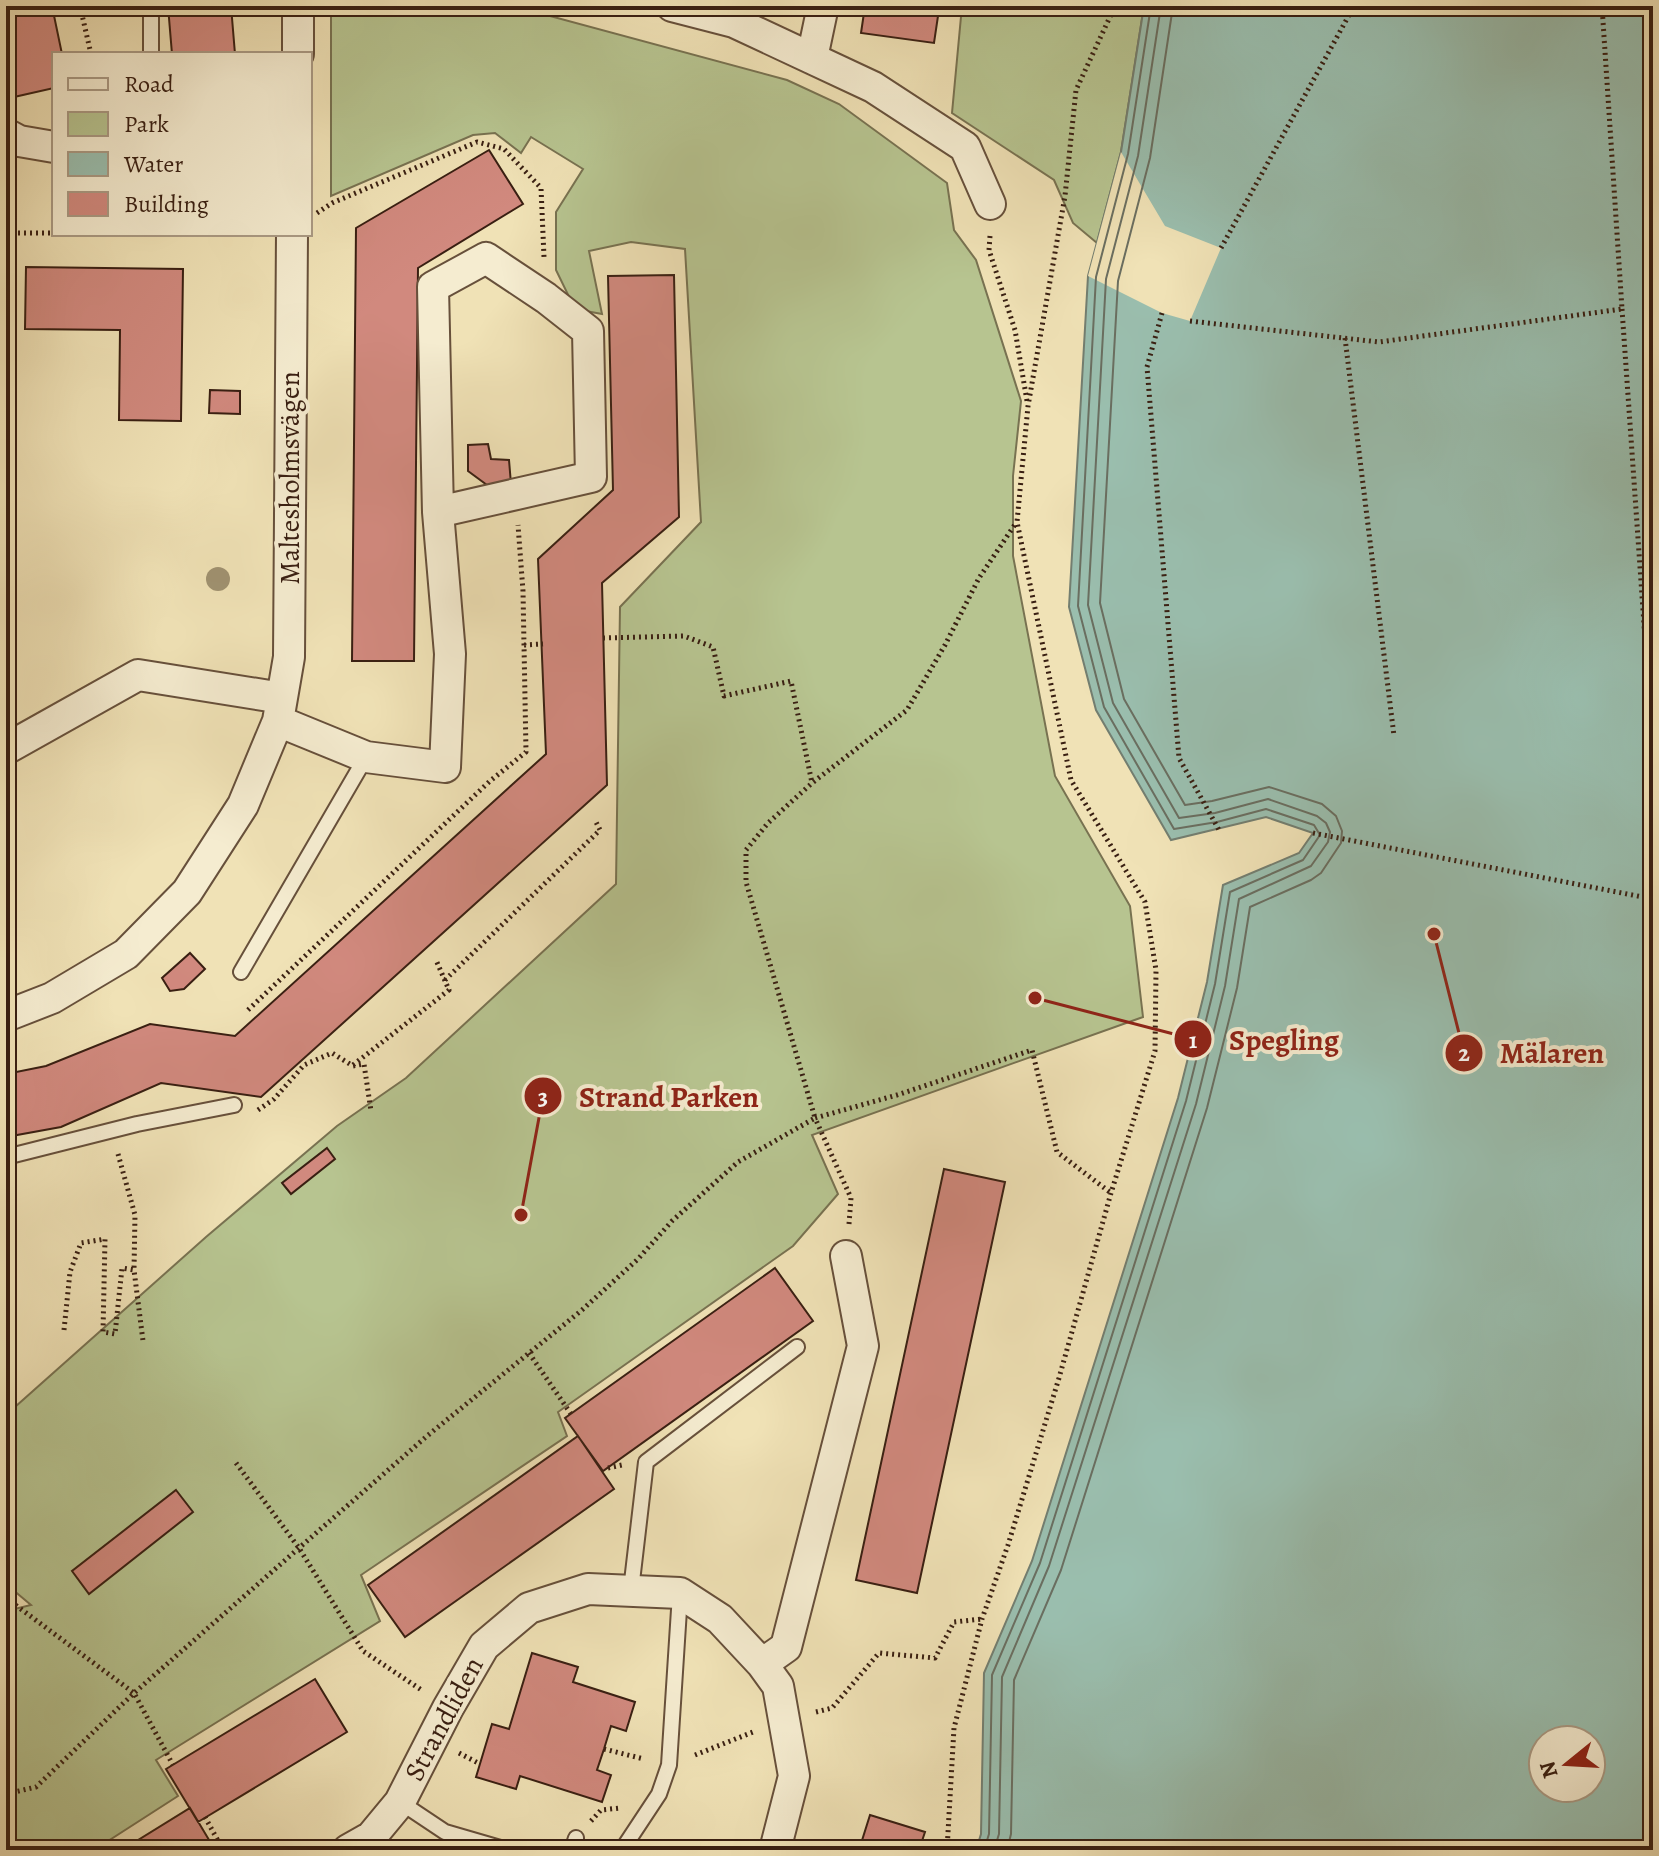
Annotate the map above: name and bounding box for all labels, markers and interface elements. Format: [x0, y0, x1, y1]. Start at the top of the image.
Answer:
legend [52, 52, 312, 236]
text: Road [124, 68, 174, 100]
text: Park [124, 108, 169, 140]
text: Water [123, 148, 184, 180]
text: Building [124, 188, 209, 220]
street label: Maltesholmsvägen [271, 371, 309, 585]
callout: Spegling [1173, 1012, 1355, 1066]
text: Spegling [1229, 1020, 1340, 1060]
text: 1 [1189, 1024, 1198, 1056]
callout: Mälaren [1444, 1026, 1620, 1080]
text: Mälaren [1500, 1033, 1604, 1073]
text: 2 [1458, 1037, 1470, 1069]
callout: Strand Parken [523, 1069, 775, 1123]
text: Strand Parken [579, 1077, 759, 1117]
text: 3 [538, 1081, 548, 1113]
street label: Strandliden [395, 1650, 493, 1788]
north arrow [1527, 1724, 1607, 1804]
text: N [1532, 1758, 1566, 1782]

